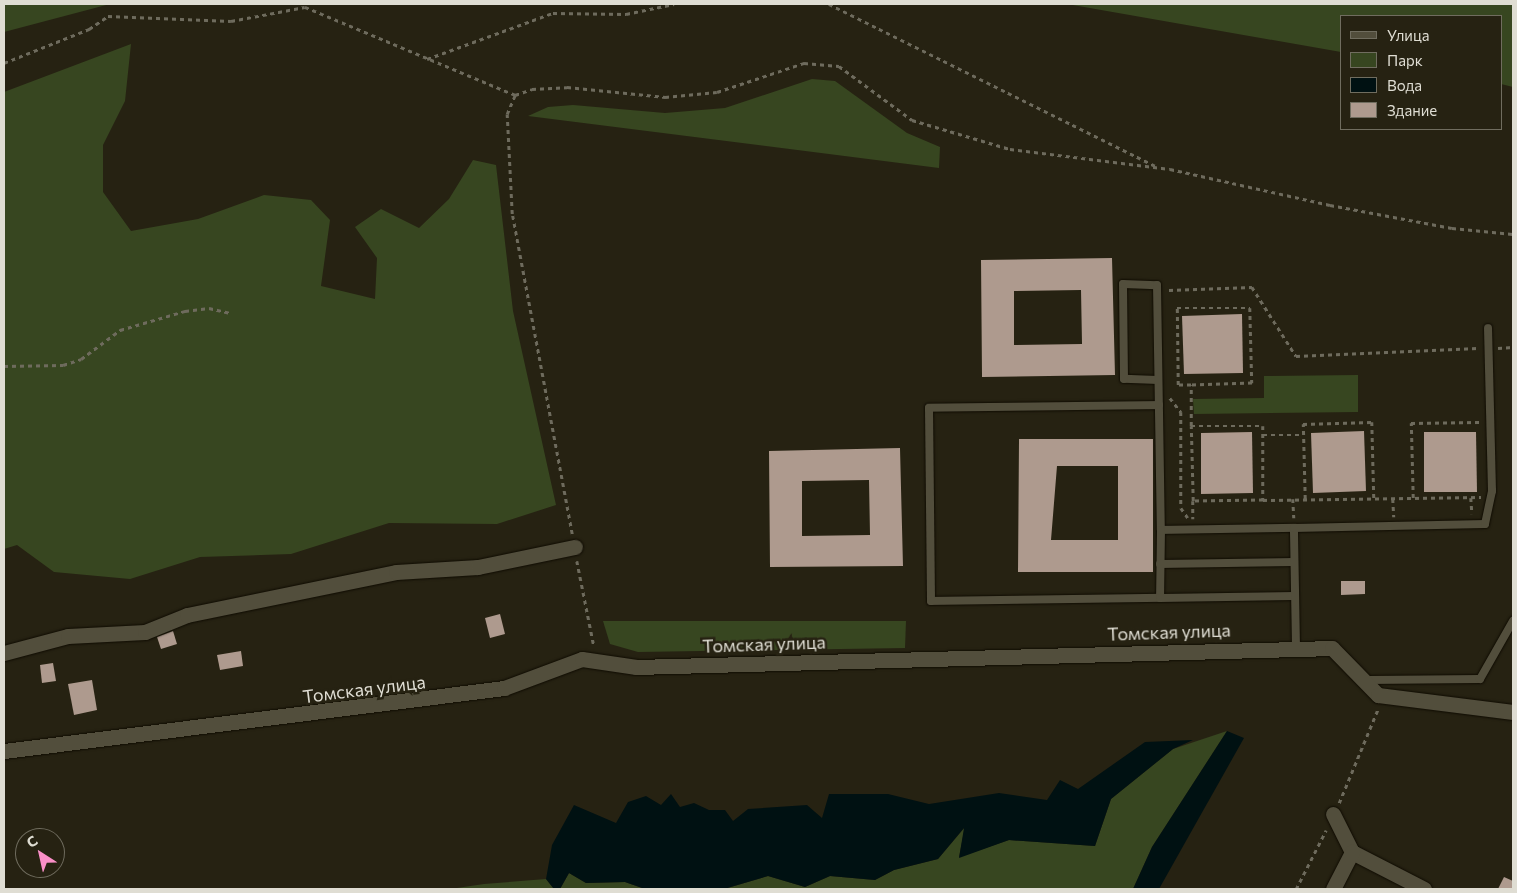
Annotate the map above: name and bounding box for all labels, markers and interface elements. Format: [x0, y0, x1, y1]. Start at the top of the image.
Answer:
legend [1340, 15, 1502, 130]
text: Улица [1387, 26, 1429, 44]
text: Парк [1387, 51, 1423, 69]
text: Вода [1387, 76, 1422, 94]
text: Здание [1387, 101, 1437, 119]
street label: Томская улица [1107, 619, 1231, 645]
street label: Томская улица [702, 631, 826, 657]
street label: Томская улица [301, 671, 427, 707]
north arrow [15, 828, 65, 878]
text: С [23, 831, 40, 851]

